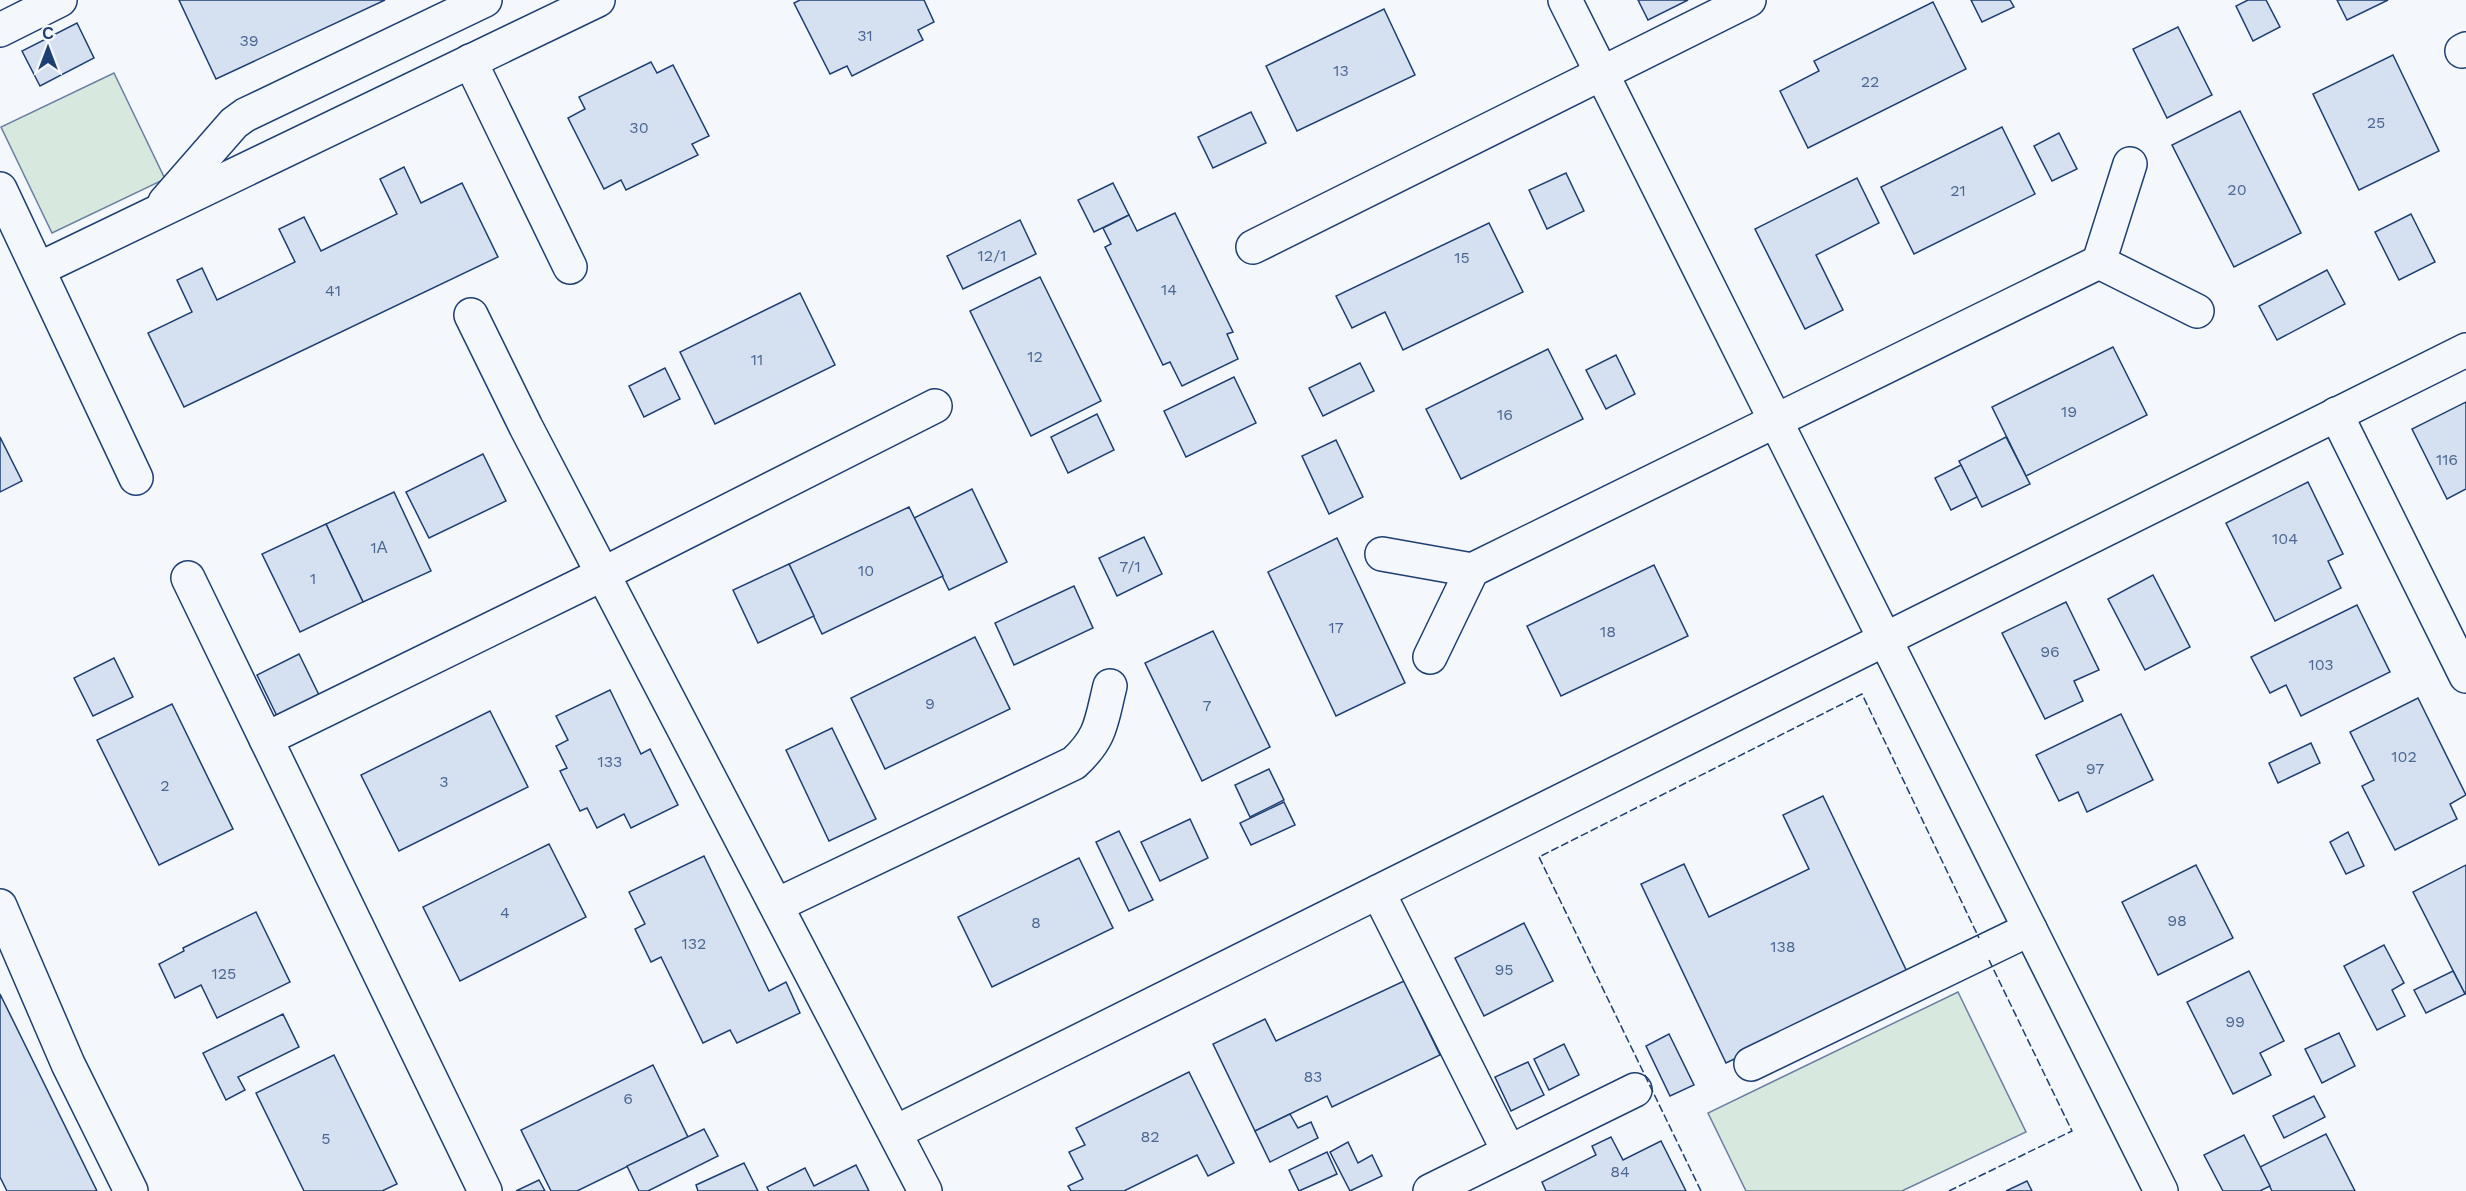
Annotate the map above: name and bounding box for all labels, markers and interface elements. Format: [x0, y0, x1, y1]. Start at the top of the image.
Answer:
north arrow [18, 18, 78, 78]
text: С [42, 24, 54, 43]
house number: 31 [857, 26, 873, 45]
house number: 39 [239, 31, 259, 50]
house number: 13 [1333, 61, 1349, 80]
house number: 22 [1861, 72, 1879, 91]
house number: 25 [2367, 113, 2385, 132]
house number: 30 [629, 118, 649, 137]
house number: 20 [2227, 180, 2247, 199]
house number: 21 [1950, 181, 1966, 200]
house number: 12/1 [978, 246, 1006, 265]
house number: 15 [1454, 248, 1470, 267]
house number: 14 [1161, 280, 1177, 299]
house number: 41 [325, 281, 341, 300]
house number: 12 [1027, 347, 1043, 366]
house number: 11 [751, 350, 763, 369]
house number: 19 [2061, 402, 2077, 421]
house number: 16 [1497, 405, 1513, 424]
house number: 116 [2436, 450, 2458, 469]
house number: 104 [2272, 529, 2298, 548]
house number: 1А [371, 538, 388, 557]
house number: 7/1 [1119, 557, 1141, 576]
house number: 10 [858, 561, 874, 580]
house number: 1 [310, 569, 316, 588]
house number: 17 [1328, 618, 1344, 637]
house number: 18 [1600, 622, 1616, 641]
house number: 96 [2040, 642, 2060, 661]
house number: 103 [2308, 655, 2334, 674]
house number: 9 [925, 694, 935, 713]
house number: 7 [1203, 696, 1212, 715]
house number: 102 [2391, 747, 2417, 766]
house number: 133 [598, 752, 622, 771]
house number: 97 [2086, 759, 2104, 778]
house number: 3 [439, 772, 449, 791]
house number: 2 [160, 776, 170, 795]
house number: 4 [500, 903, 510, 922]
house number: 98 [2167, 911, 2187, 930]
house number: 8 [1031, 913, 1041, 932]
house number: 132 [682, 934, 706, 953]
house number: 138 [1770, 937, 1796, 956]
house number: 95 [1494, 960, 1514, 979]
house number: 125 [212, 964, 236, 983]
house number: 99 [2225, 1012, 2245, 1031]
house number: 83 [1304, 1067, 1322, 1086]
house number: 6 [623, 1089, 633, 1108]
house number: 82 [1140, 1127, 1160, 1146]
house number: 5 [321, 1129, 331, 1148]
house number: 84 [1610, 1162, 1630, 1181]

